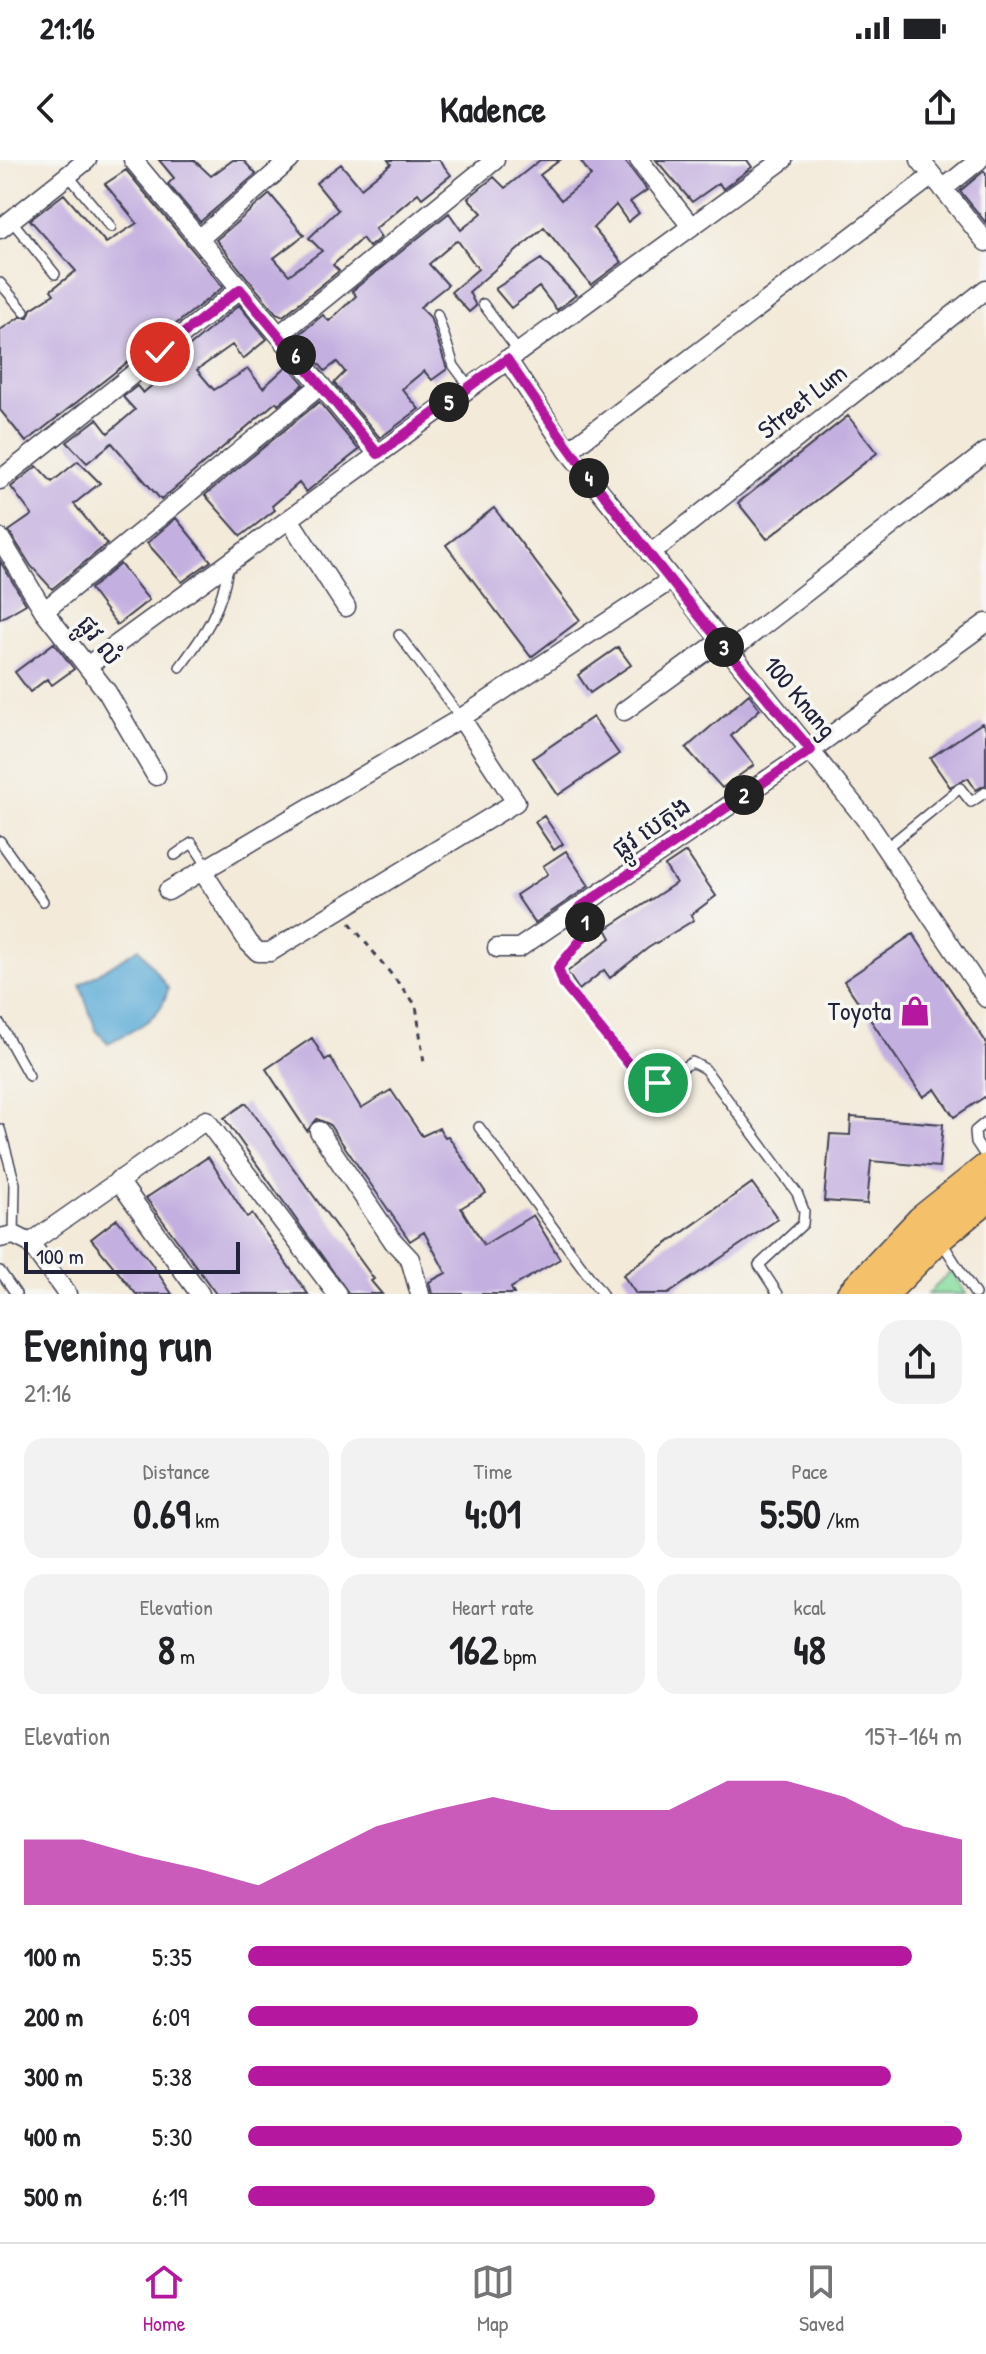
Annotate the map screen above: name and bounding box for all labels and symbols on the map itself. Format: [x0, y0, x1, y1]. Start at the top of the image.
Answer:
pin [126, 318, 194, 386]
pin: 6 [276, 335, 316, 375]
street label: Street Lum [750, 355, 854, 446]
pin: 5 [429, 382, 469, 422]
pin: 4 [569, 458, 609, 498]
street label: ផ្លូវ លំ [64, 607, 131, 676]
pin: 3 [704, 627, 744, 667]
street label: 100 Knang [756, 648, 845, 745]
pin: 2 [724, 775, 764, 815]
street label: ផ្លូវ បេតុង [604, 787, 701, 871]
pin: 1 [565, 902, 605, 942]
place label: Toyota [828, 993, 891, 1028]
shop icon: Toyota [898, 994, 932, 1028]
pin [624, 1049, 692, 1117]
scale bar [24, 1238, 240, 1274]

